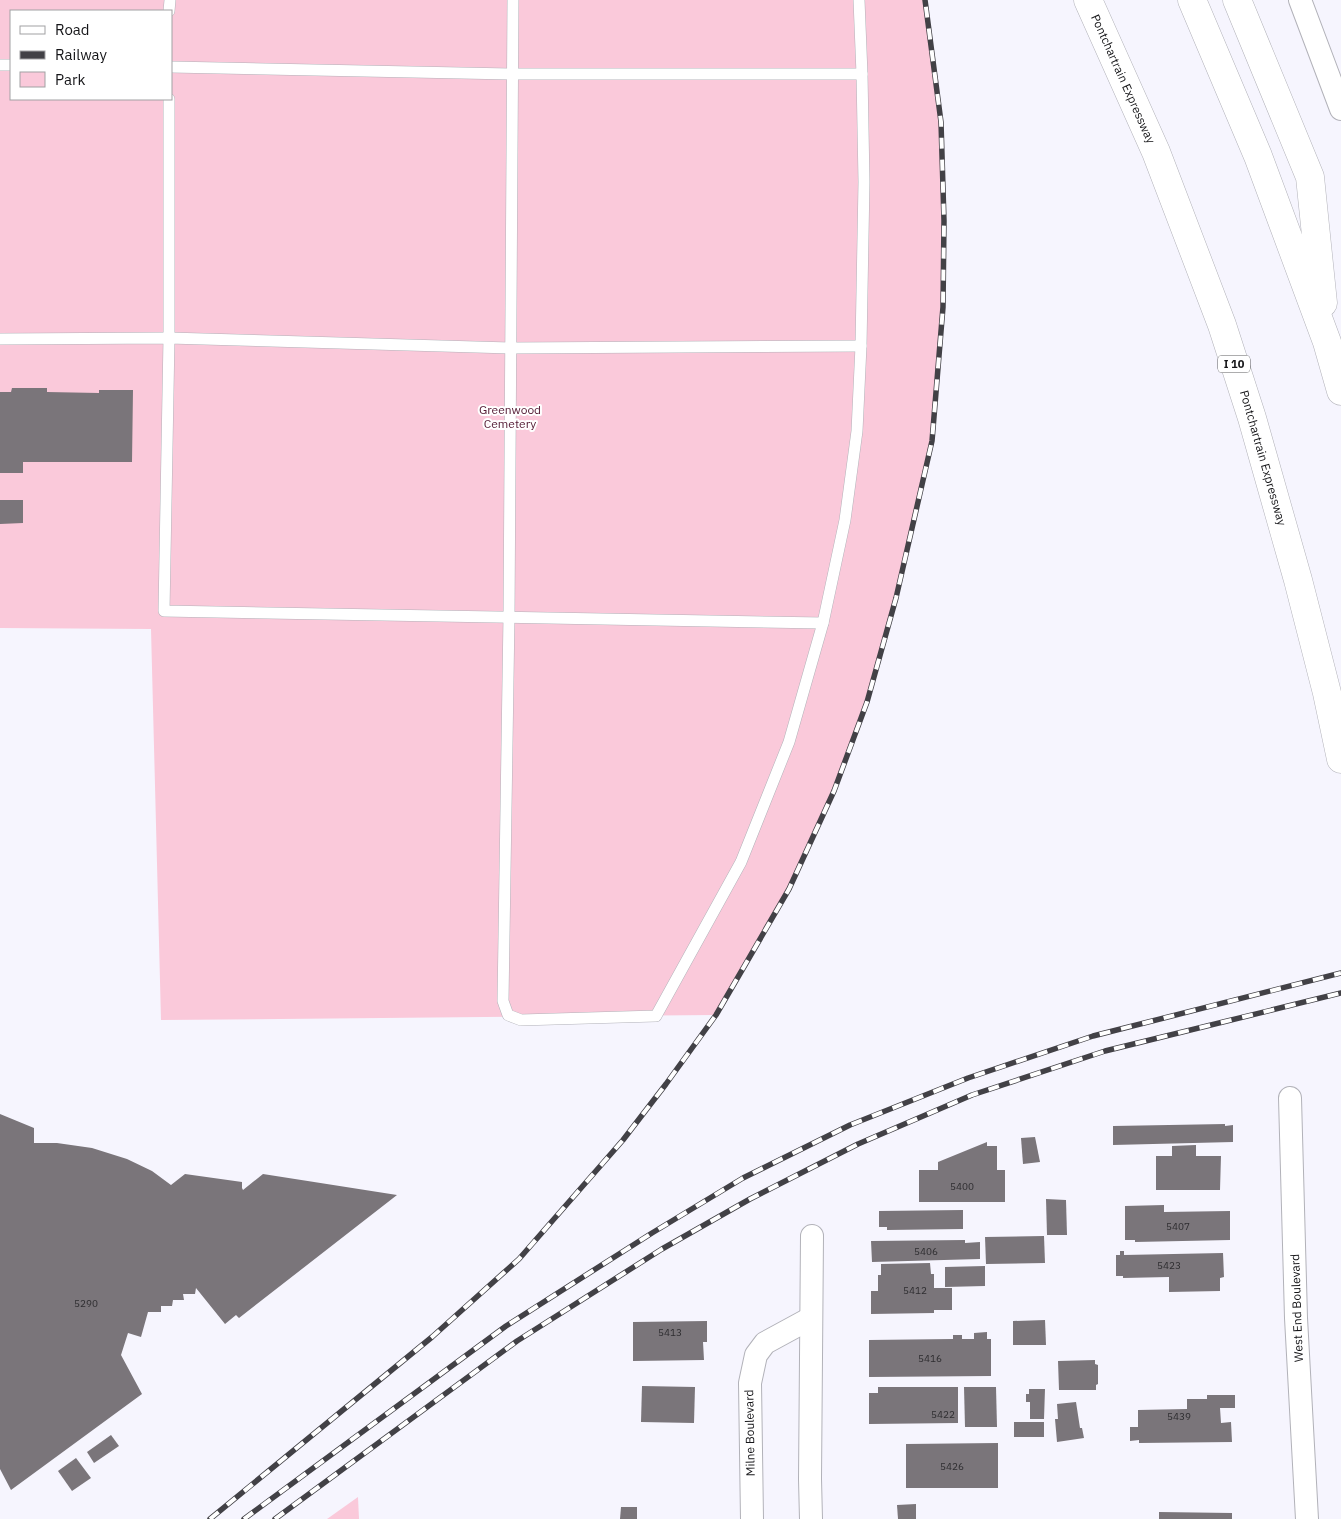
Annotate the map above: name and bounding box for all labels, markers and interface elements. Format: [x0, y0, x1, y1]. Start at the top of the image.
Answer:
legend [10, 10, 172, 100]
street label: Pontchartrain Expressway [1088, 12, 1159, 146]
text: Road [55, 20, 90, 39]
text: Railway [55, 45, 108, 64]
text: Park [55, 70, 85, 89]
road number: I 10 [1218, 356, 1250, 372]
street label: Pontchartrain Expressway [1237, 389, 1290, 527]
park label: Greenwood Cemetery [479, 402, 541, 431]
house number: 5400 [950, 1180, 974, 1193]
house number: 5407 [1166, 1220, 1190, 1233]
house number: 5406 [914, 1245, 938, 1258]
street label: West End Boulevard [1287, 1254, 1306, 1362]
house number: 5423 [1157, 1259, 1181, 1272]
house number: 5412 [903, 1284, 927, 1297]
house number: 5290 [74, 1297, 98, 1310]
house number: 5413 [658, 1326, 682, 1339]
house number: 5416 [918, 1352, 942, 1365]
street label: Milne Boulevard [741, 1389, 758, 1477]
house number: 5422 [931, 1408, 955, 1421]
house number: 5439 [1167, 1410, 1191, 1423]
house number: 5426 [940, 1460, 964, 1473]

